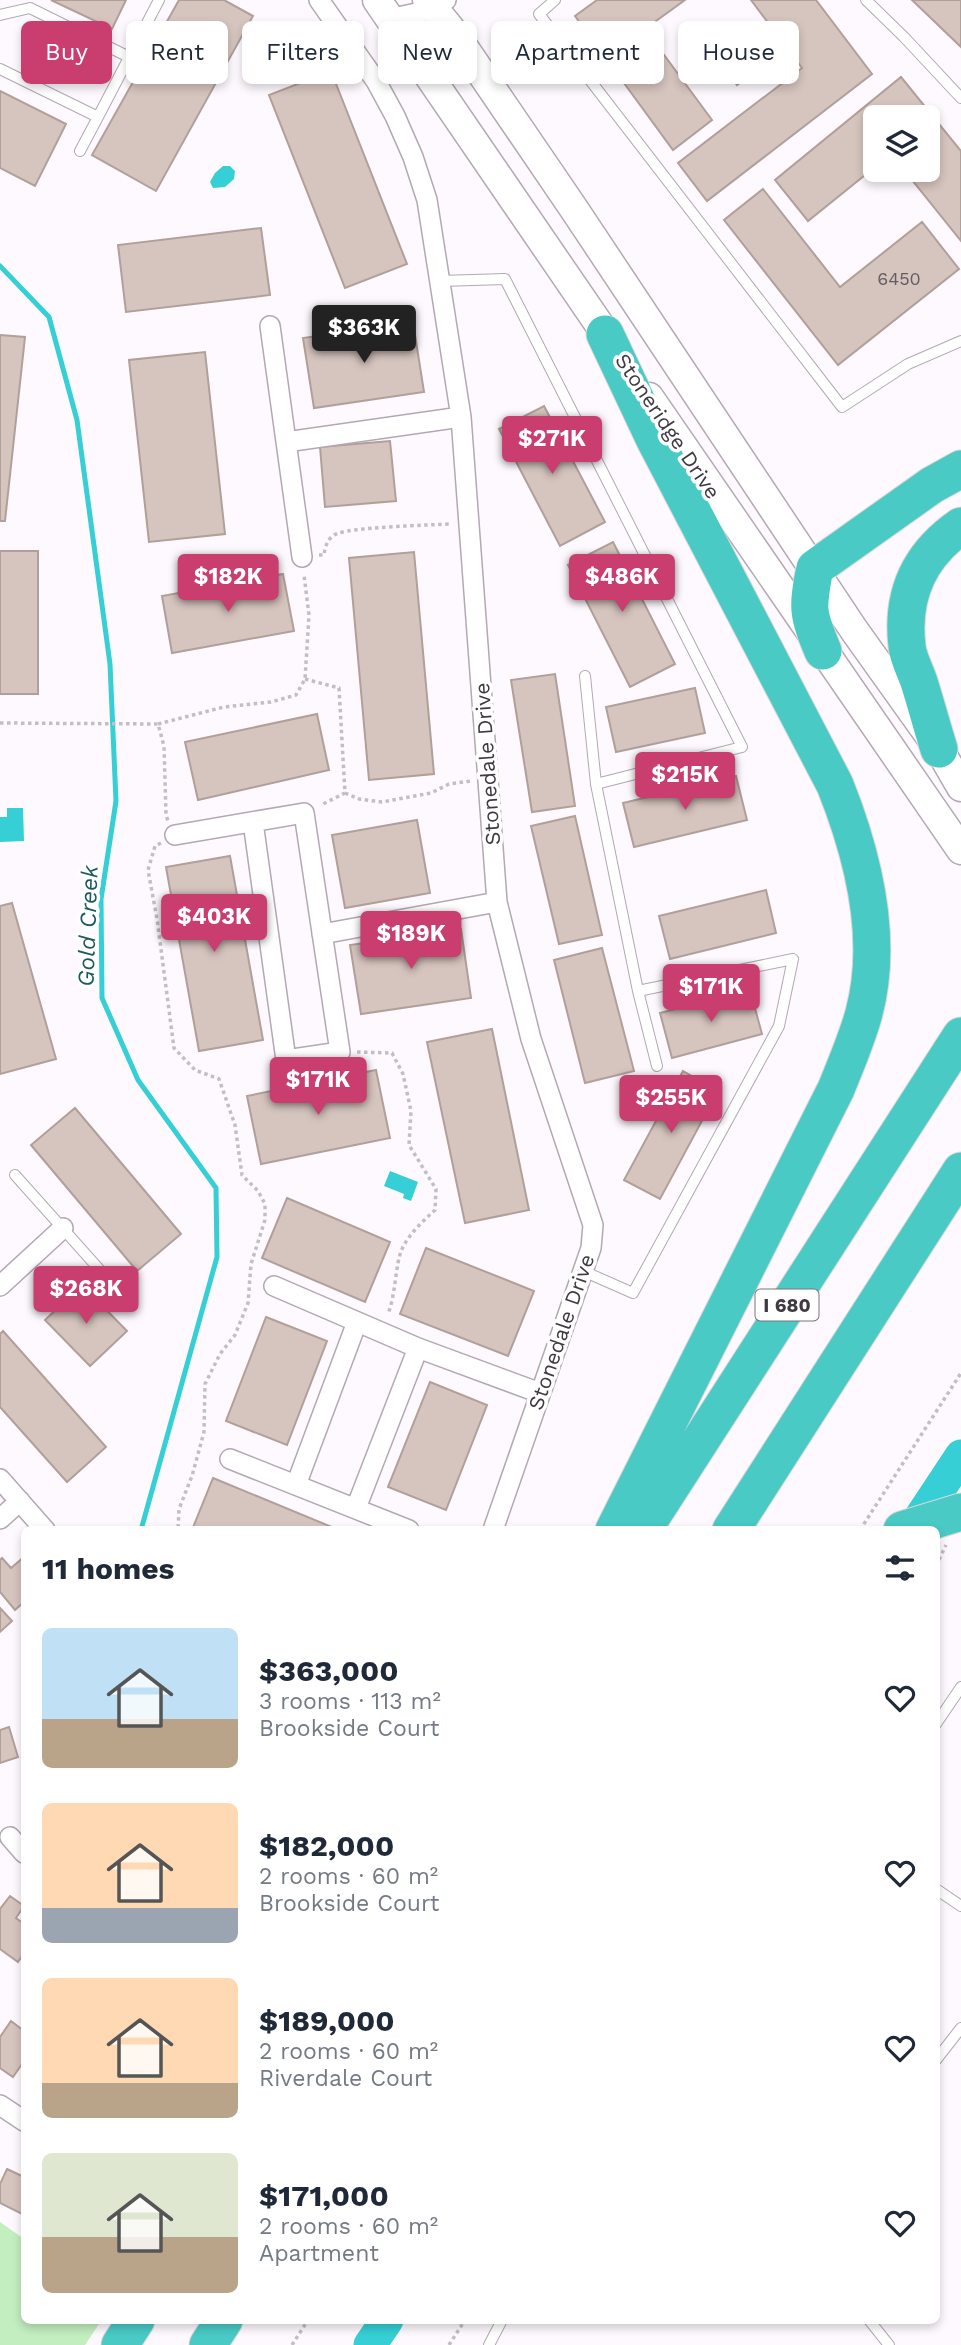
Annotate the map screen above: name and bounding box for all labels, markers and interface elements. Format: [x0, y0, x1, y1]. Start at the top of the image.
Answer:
chip: Buy [21, 21, 112, 84]
chip: Rent [126, 21, 228, 84]
chip: Filters [242, 21, 364, 84]
chip: New [378, 21, 477, 84]
chip: Apartment [491, 21, 664, 84]
chip: House [678, 21, 799, 84]
map controls [863, 105, 940, 182]
button: layers [863, 105, 940, 182]
house number: 6450 [877, 268, 921, 289]
pin: $363K [315, 306, 413, 365]
text: $363K [328, 314, 400, 341]
street label: Stoneridge Drive [610, 349, 726, 503]
pin: $271K [503, 416, 601, 476]
text: $271K [518, 425, 586, 452]
pin: $182K [179, 554, 277, 614]
pin: $486K [573, 554, 671, 614]
text: $182K [194, 563, 262, 590]
text: $486K [585, 563, 659, 590]
street label: Stonedale Drive [469, 682, 505, 846]
pin: $215K [636, 752, 734, 812]
text: $215K [651, 761, 719, 788]
water label: Gold Creek [72, 863, 104, 987]
pin: $403K [165, 894, 263, 954]
text: $403K [177, 903, 251, 930]
pin: $189K [362, 912, 460, 971]
text: $189K [376, 920, 446, 947]
pin: $171K [662, 964, 760, 1024]
text: $171K [679, 973, 743, 1000]
pin: $171K [269, 1058, 367, 1117]
text: $171K [286, 1066, 350, 1093]
pin: $255K [622, 1076, 720, 1135]
text: $255K [635, 1084, 707, 1111]
street label: Stonedale Drive [523, 1251, 599, 1413]
pin: $268K [37, 1266, 135, 1326]
text: $268K [50, 1275, 122, 1302]
road number: I 680 [756, 1289, 818, 1320]
icon: filters [881, 1549, 919, 1587]
text: 11 homes [42, 1551, 175, 1586]
text: $363,000 [259, 1653, 399, 1688]
icon: home [98, 1656, 182, 1740]
icon: heart [881, 1679, 919, 1717]
text: 3 rooms · 113 m² [259, 1688, 441, 1715]
text: Brookside Court [259, 1715, 439, 1742]
text: $182,000 [259, 1828, 394, 1863]
icon: home [98, 1831, 182, 1915]
icon: heart [881, 1854, 919, 1892]
text: 2 rooms · 60 m² [259, 1863, 438, 1890]
text: Brookside Court [259, 1890, 439, 1917]
text: $189,000 [259, 2003, 395, 2038]
icon: home [98, 2006, 182, 2090]
icon: heart [881, 2029, 919, 2067]
text: 2 rooms · 60 m² [259, 2038, 438, 2065]
text: Riverdale Court [259, 2065, 432, 2092]
text: $171,000 [259, 2178, 389, 2213]
icon: home [98, 2181, 182, 2265]
icon: heart [881, 2204, 919, 2242]
text: 2 rooms · 60 m² [259, 2213, 438, 2240]
text: Apartment [259, 2240, 379, 2267]

